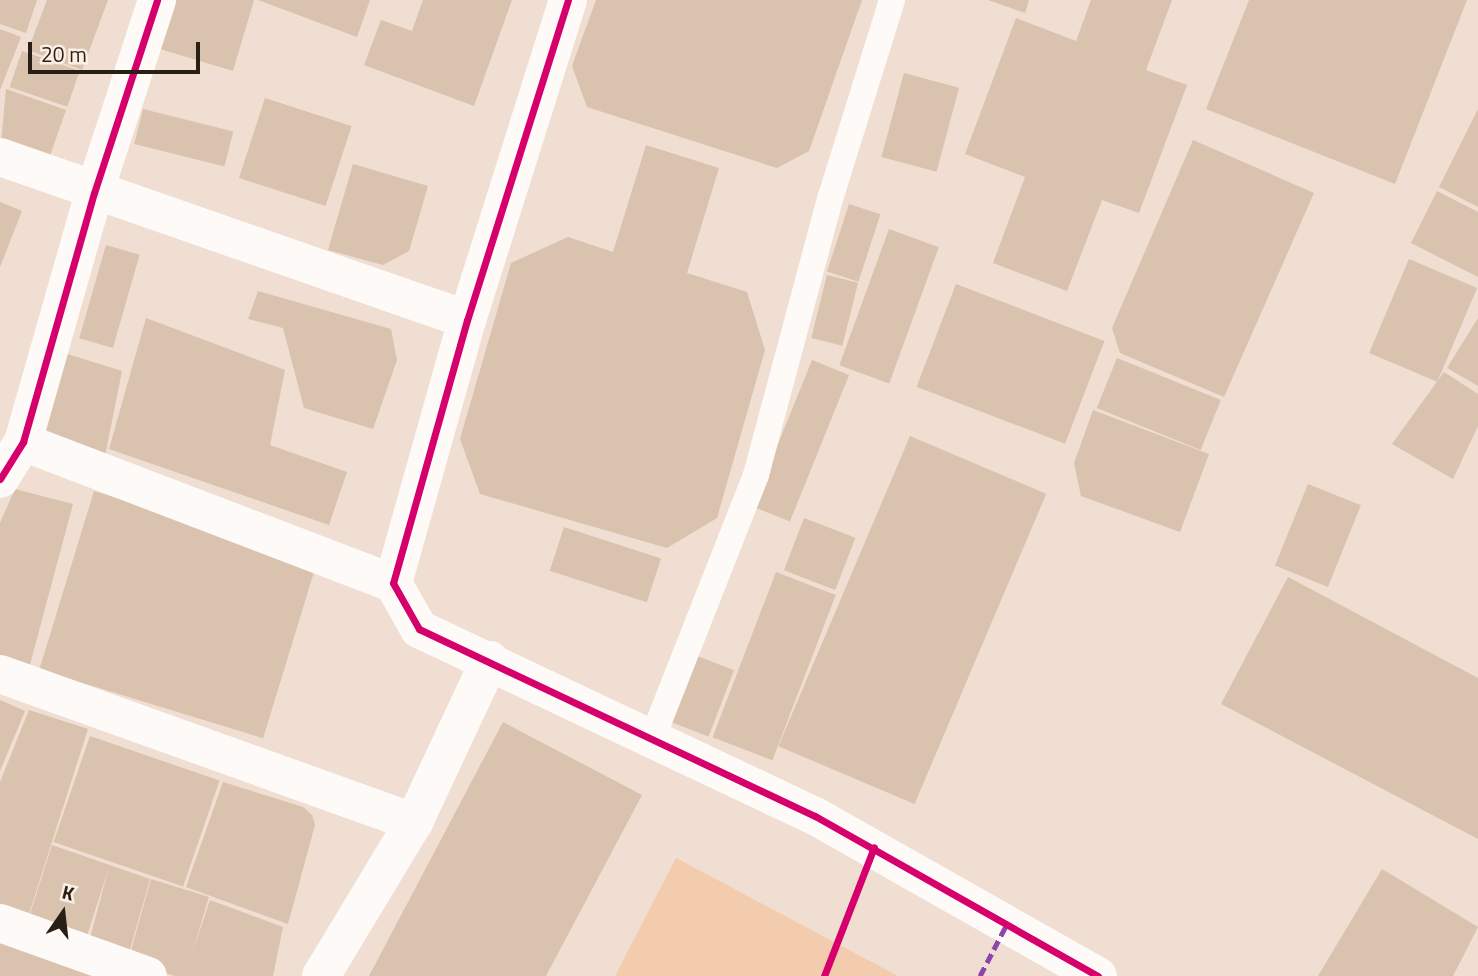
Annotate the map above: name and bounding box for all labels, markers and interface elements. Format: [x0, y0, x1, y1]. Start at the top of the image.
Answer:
scale bar [32, 28, 203, 72]
text: 20 m [41, 38, 87, 70]
text: K [59, 877, 77, 908]
north arrow [28, 878, 98, 948]

